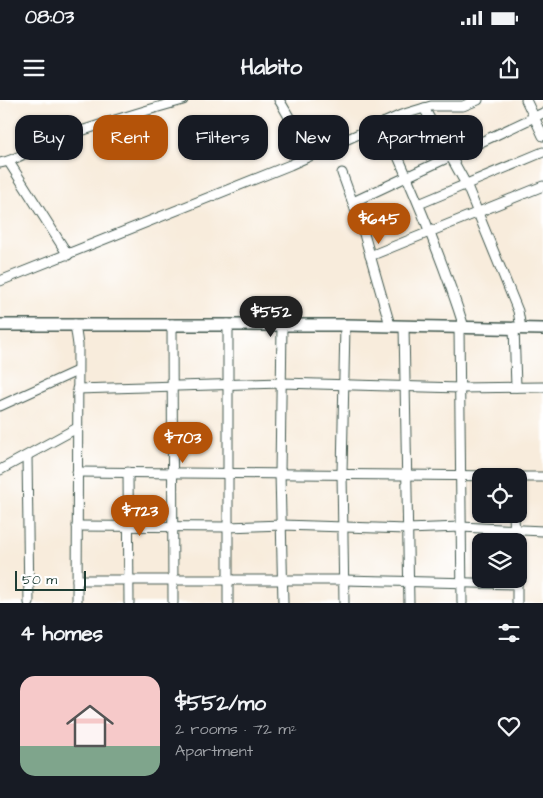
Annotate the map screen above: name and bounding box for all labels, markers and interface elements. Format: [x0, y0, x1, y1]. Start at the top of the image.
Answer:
text: 08:03 [25, 4, 74, 31]
text: Habito [241, 52, 302, 83]
icon: menu [20, 54, 48, 82]
icon: share [495, 54, 523, 82]
chip: Buy [15, 115, 83, 160]
chip: Rent [93, 115, 168, 160]
chip: Filters [178, 115, 268, 160]
chip: New [278, 115, 349, 160]
chip: Apartment [359, 115, 483, 160]
pin: $645 [349, 202, 409, 245]
text: $645 [358, 208, 400, 230]
pin: $552 [241, 296, 301, 338]
text: $552 [251, 301, 291, 323]
pin: $703 [153, 422, 213, 464]
text: $703 [165, 427, 201, 449]
map controls [472, 468, 527, 588]
button: locate [472, 468, 527, 523]
pin: $723 [110, 494, 170, 537]
text: $723 [122, 500, 158, 522]
button: layers [472, 533, 527, 588]
scale bar [15, 568, 86, 591]
text: 50 m [22, 570, 57, 590]
text: 4 homes [20, 619, 103, 648]
icon: filters [495, 619, 523, 647]
text: $552/mo [175, 689, 266, 718]
icon: home [60, 696, 120, 756]
icon: heart [495, 712, 523, 740]
text: 2 rooms · 72 m² [175, 718, 297, 740]
text: Apartment [175, 740, 253, 762]

